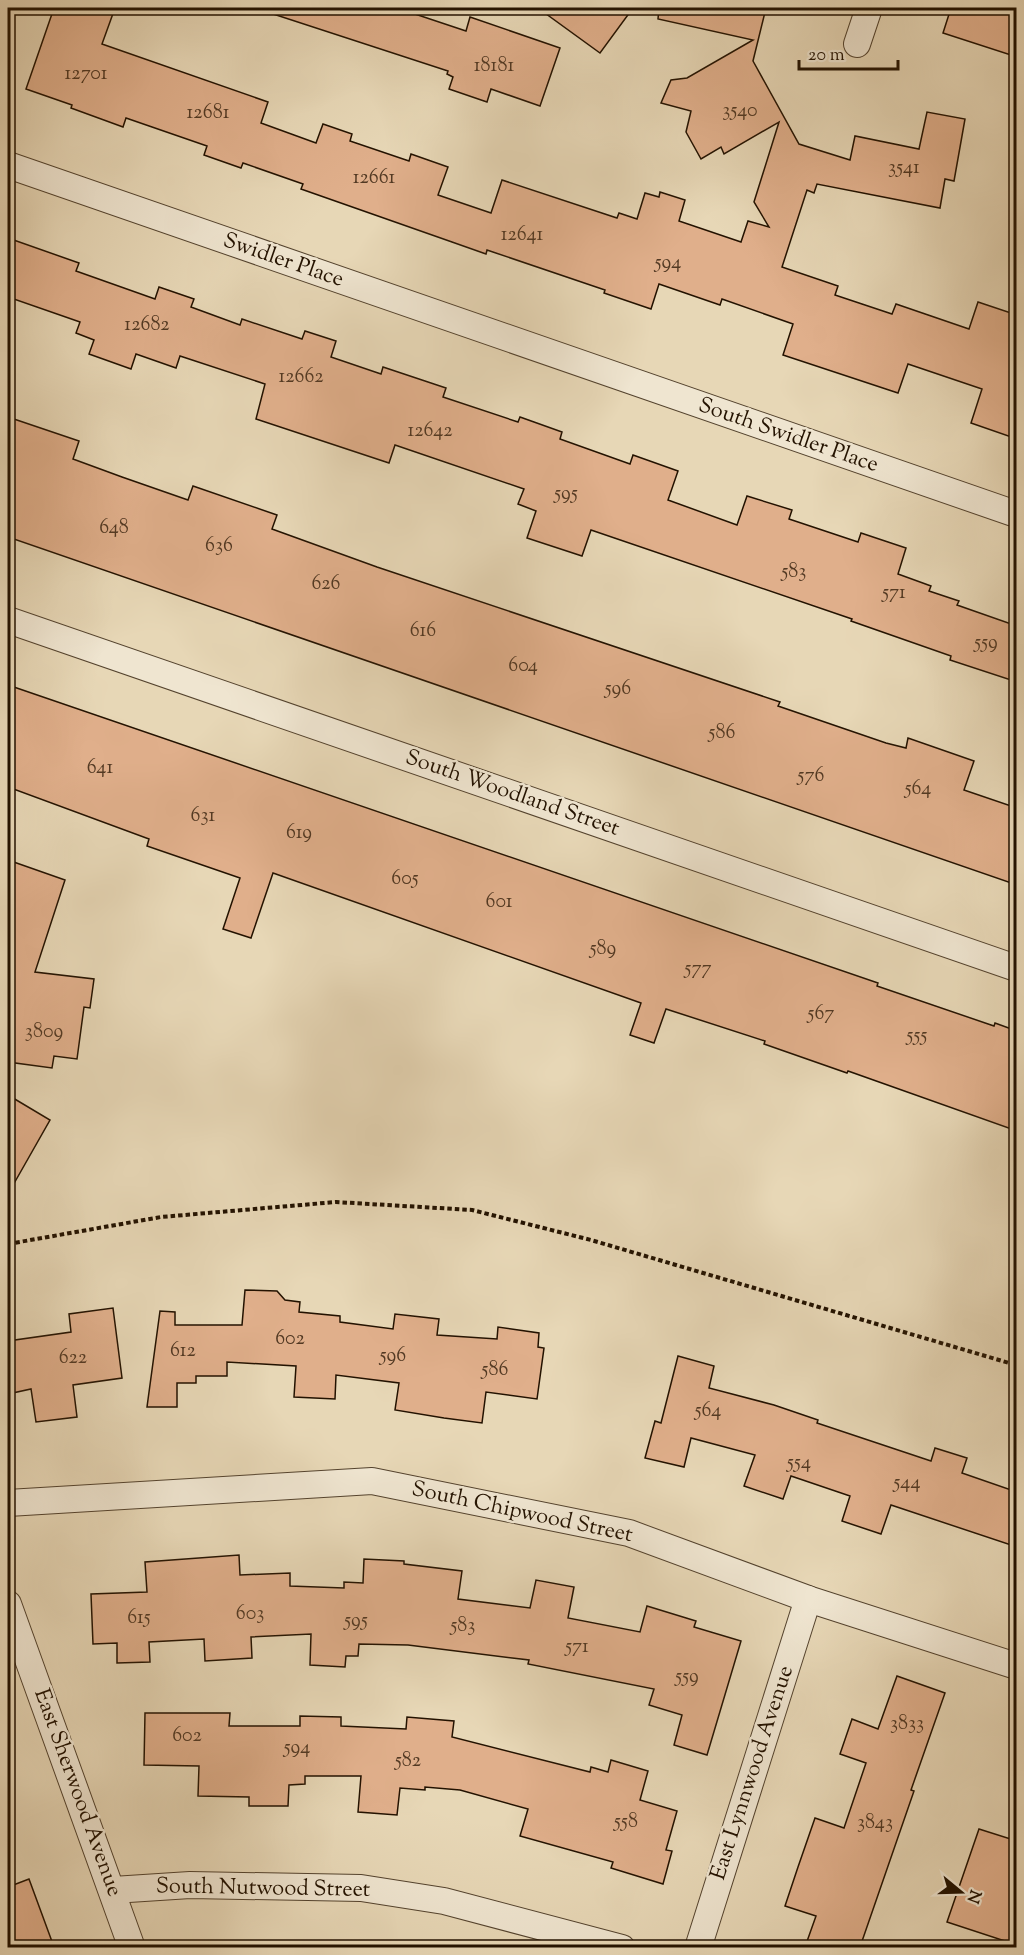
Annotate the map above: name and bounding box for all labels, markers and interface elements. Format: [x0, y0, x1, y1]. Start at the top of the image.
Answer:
scale bar [799, 33, 898, 71]
text: 20 m [808, 43, 845, 69]
house number: 18181 [474, 52, 514, 81]
house number: 12701 [65, 60, 108, 89]
house number: 3540 [722, 97, 758, 126]
house number: 12681 [187, 99, 230, 128]
house number: 3541 [888, 154, 920, 183]
house number: 12661 [353, 164, 396, 193]
house number: 12641 [501, 221, 543, 250]
street label: Swidler Place [218, 225, 348, 297]
house number: 594 [654, 249, 681, 278]
house number: 12682 [124, 311, 170, 340]
house number: 12662 [278, 363, 324, 392]
street label: South Swidler Place [694, 390, 882, 482]
house number: 12642 [407, 417, 453, 446]
house number: 595 [553, 480, 578, 509]
house number: 648 [99, 514, 129, 543]
house number: 636 [205, 532, 233, 561]
house number: 583 [781, 558, 806, 587]
house number: 626 [311, 570, 341, 599]
house number: 571 [881, 579, 906, 608]
house number: 616 [410, 617, 436, 646]
house number: 559 [973, 629, 998, 658]
house number: 604 [508, 652, 538, 681]
house number: 596 [604, 675, 631, 704]
house number: 586 [708, 719, 735, 748]
street label: South Woodland Street [401, 742, 624, 846]
house number: 641 [87, 754, 113, 783]
house number: 576 [797, 762, 824, 791]
house number: 564 [904, 775, 931, 804]
house number: 631 [191, 802, 216, 831]
house number: 619 [286, 819, 312, 848]
house number: 605 [391, 865, 419, 894]
house number: 601 [485, 888, 513, 917]
house number: 589 [589, 935, 616, 964]
house number: 577 [684, 955, 711, 984]
house number: 567 [807, 1000, 834, 1029]
house number: 3809 [25, 1018, 63, 1047]
house number: 555 [906, 1022, 928, 1051]
house number: 602 [275, 1325, 305, 1354]
house number: 612 [170, 1337, 196, 1366]
house number: 596 [379, 1342, 406, 1371]
house number: 622 [59, 1344, 87, 1373]
house number: 586 [481, 1356, 508, 1385]
house number: 564 [694, 1397, 721, 1426]
house number: 554 [786, 1449, 811, 1478]
house number: 544 [893, 1469, 921, 1498]
street label: South Chipwood Street [409, 1474, 636, 1552]
house number: 603 [236, 1600, 264, 1629]
house number: 615 [127, 1604, 151, 1633]
house number: 595 [343, 1607, 368, 1636]
house number: 583 [450, 1612, 475, 1641]
house number: 571 [564, 1633, 589, 1662]
street label: East Lynnwood Avenue [703, 1662, 803, 1884]
house number: 559 [674, 1663, 699, 1692]
street label: East Sherwood Avenue [24, 1685, 130, 1901]
house number: 3833 [890, 1710, 924, 1739]
house number: 602 [172, 1722, 202, 1751]
house number: 594 [283, 1734, 310, 1763]
house number: 582 [394, 1747, 421, 1776]
house number: 558 [613, 1808, 638, 1837]
house number: 3843 [857, 1809, 893, 1838]
north arrow [931, 1862, 991, 1922]
street label: South Nutwood Street [156, 1871, 371, 1907]
text: N [960, 1886, 986, 1906]

